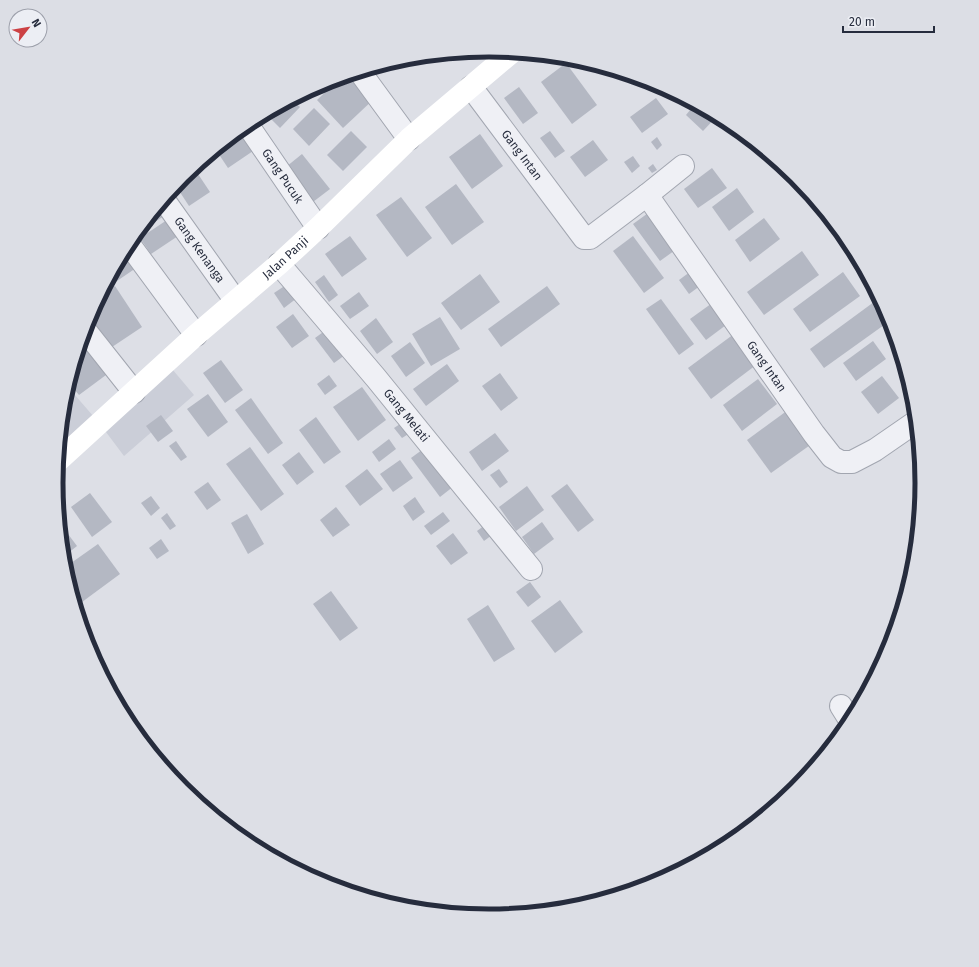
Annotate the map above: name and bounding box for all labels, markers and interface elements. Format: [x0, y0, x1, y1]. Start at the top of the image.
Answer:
north arrow [8, 8, 48, 48]
scale bar [843, 8, 934, 34]
text: 20 m [849, 15, 875, 29]
text: N [29, 17, 44, 30]
street label: Gang Intan [499, 127, 545, 183]
street label: Gang Pucuk [259, 146, 307, 207]
street label: Gang Kenanga [171, 214, 227, 285]
street label: Jalan Panji [260, 233, 311, 282]
street label: Gang Intan [744, 338, 789, 395]
street label: Gang Melati [381, 386, 432, 445]

